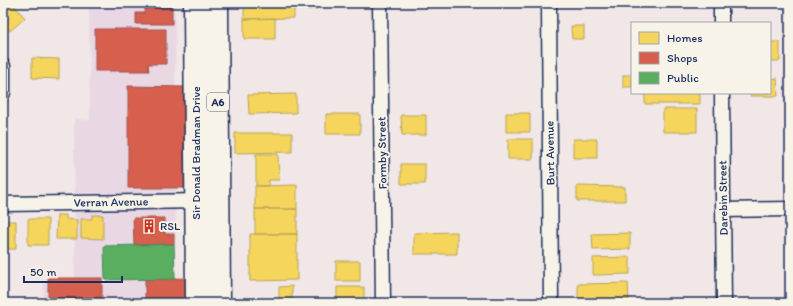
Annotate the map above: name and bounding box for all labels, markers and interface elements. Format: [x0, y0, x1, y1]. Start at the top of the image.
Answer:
legend [631, 22, 771, 94]
text: Homes [667, 31, 703, 45]
text: Shops [667, 51, 698, 65]
text: Public [667, 71, 699, 85]
street label: Sir Donald Bradman Drive [189, 86, 203, 220]
road number: A6 [207, 93, 229, 111]
street label: Formby Street [374, 116, 390, 190]
street label: Burt Avenue [542, 120, 558, 185]
street label: Darebin Street [715, 160, 731, 236]
street label: Verran Avenue [74, 194, 149, 210]
building icon: RSL [141, 218, 157, 234]
place label: RSL [160, 219, 180, 233]
scale bar [24, 258, 122, 284]
text: 50 m [30, 265, 56, 279]

